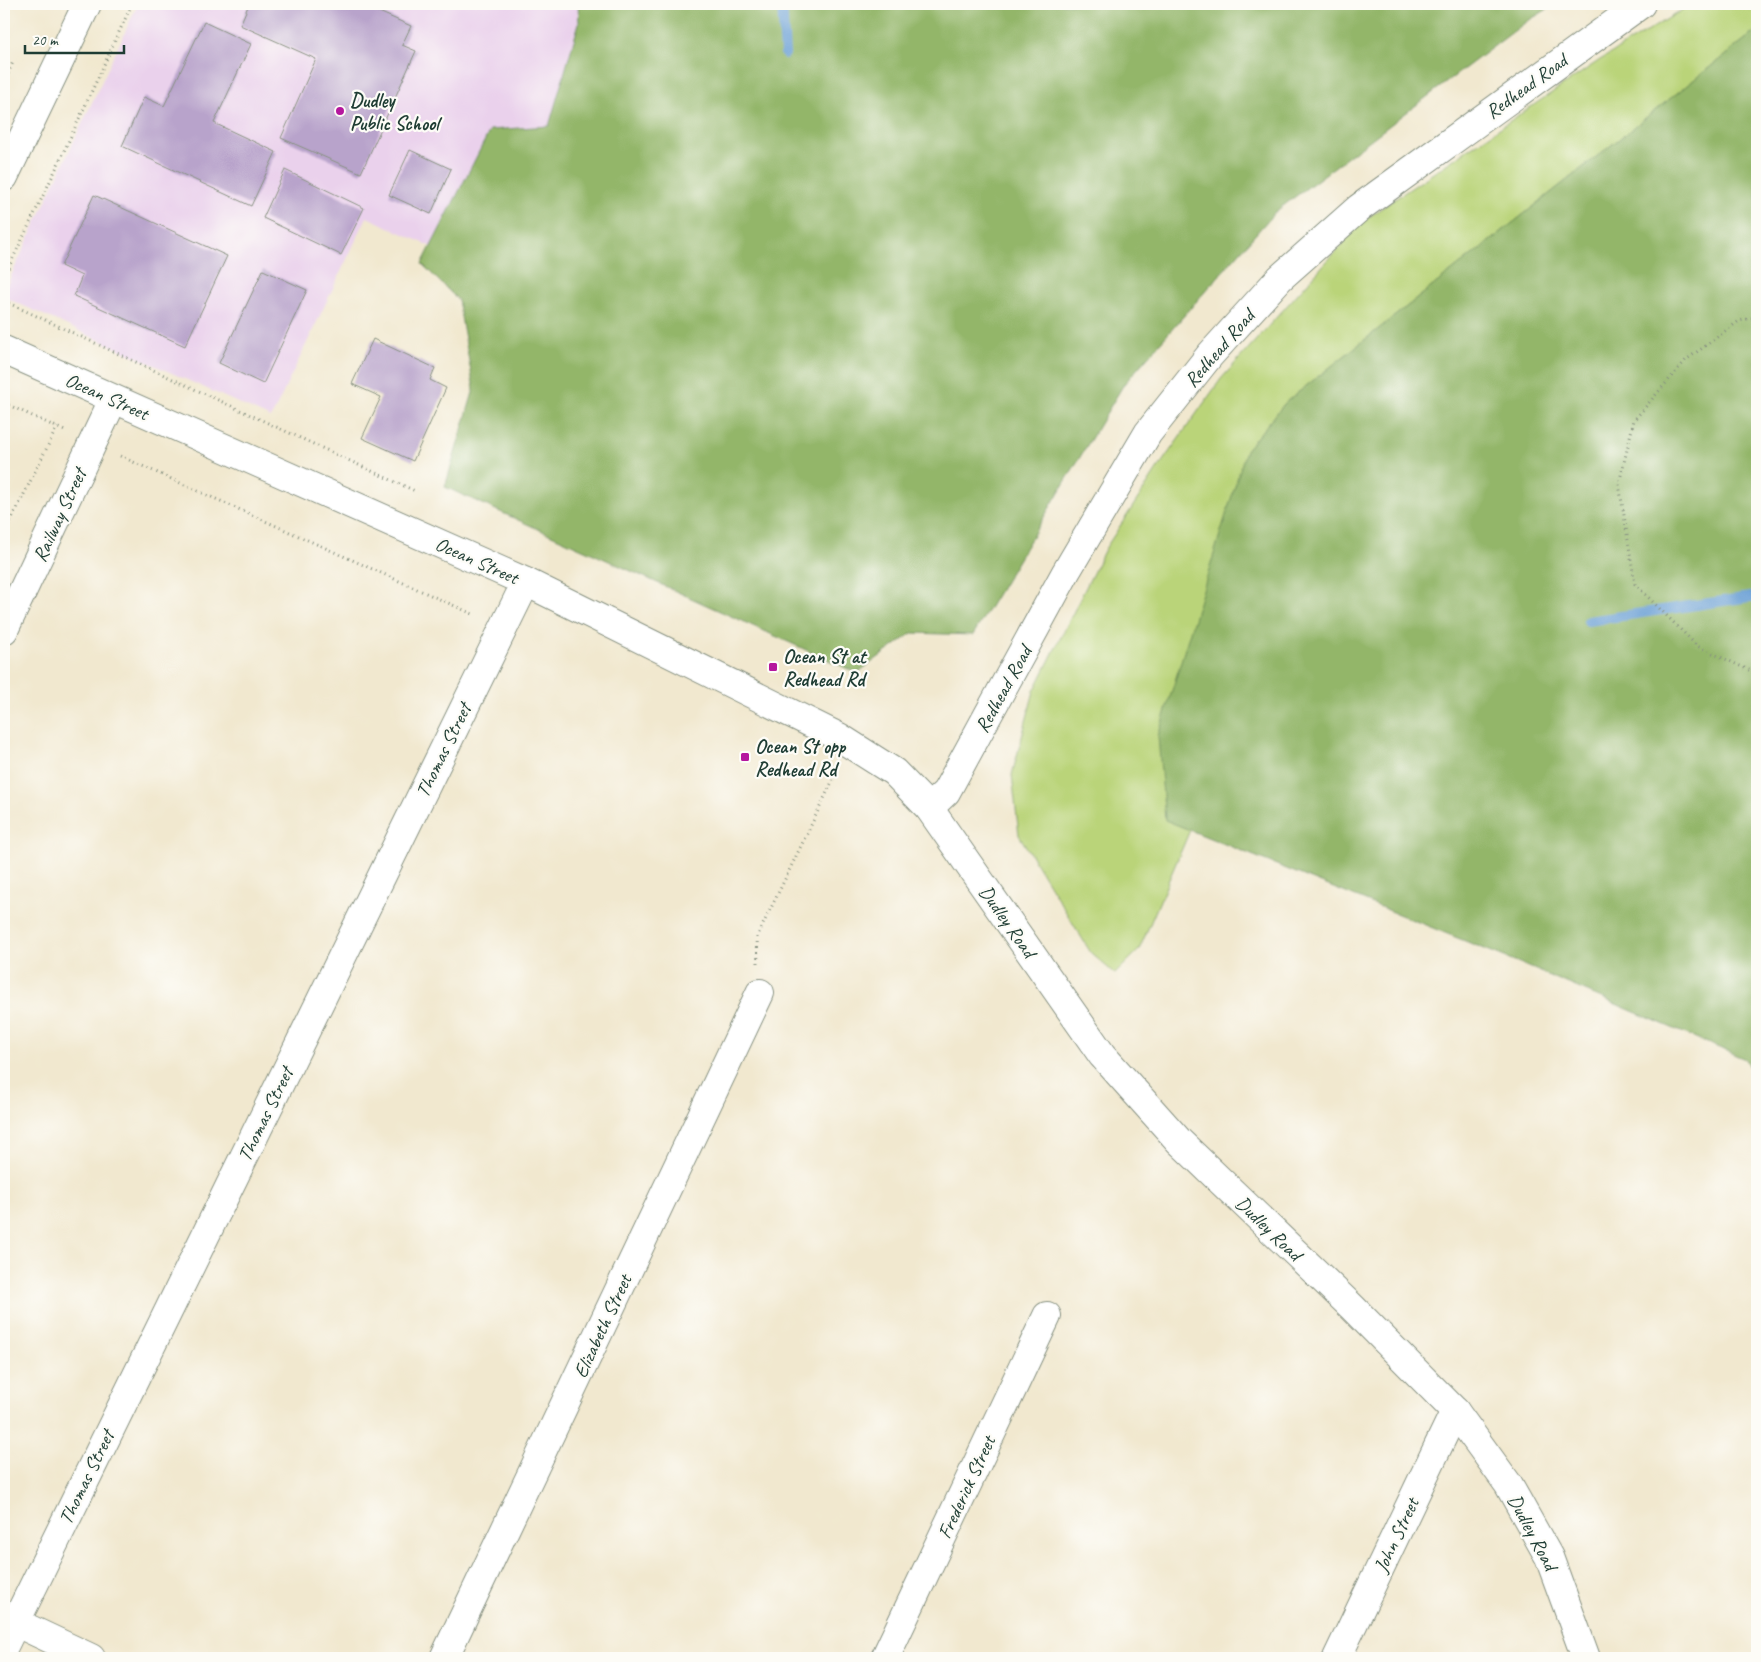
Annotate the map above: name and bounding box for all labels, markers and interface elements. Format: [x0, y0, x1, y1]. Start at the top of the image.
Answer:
scale bar [25, 22, 124, 54]
text: 20 m [32, 31, 59, 50]
street label: Redhead Road [1481, 47, 1575, 124]
place label: Dudley Public School [350, 88, 442, 136]
marker: Dudley Public School [334, 105, 346, 117]
street label: Redhead Road [1179, 302, 1262, 392]
street label: Ocean Street [61, 367, 154, 427]
street label: Railway Street [27, 461, 93, 566]
street label: Ocean Street [431, 531, 524, 591]
street label: Redhead Road [970, 639, 1039, 737]
place label: Ocean St at Redhead Rd [783, 644, 868, 692]
marker: Ocean St at Redhead Rd [767, 661, 779, 673]
street label: Thomas Street [410, 696, 478, 801]
place label: Ocean St opp Redhead Rd [755, 734, 846, 782]
marker: Ocean St opp Redhead Rd [739, 751, 751, 763]
street label: Dudley Road [974, 880, 1043, 965]
street label: Thomas Street [232, 1060, 300, 1165]
street label: Dudley Road [1230, 1191, 1309, 1268]
street label: Elizabeth Street [568, 1269, 638, 1382]
street label: Thomas Street [53, 1423, 121, 1528]
street label: Frederick Street [932, 1430, 1002, 1542]
street label: Dudley Road [1502, 1490, 1564, 1577]
street label: John Street [1368, 1492, 1426, 1577]

